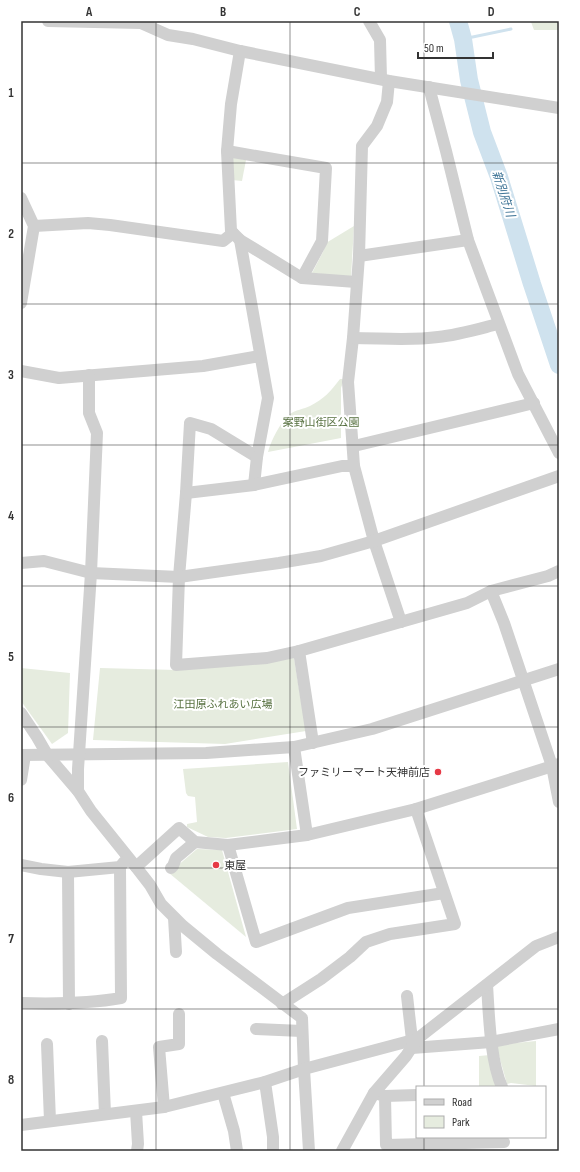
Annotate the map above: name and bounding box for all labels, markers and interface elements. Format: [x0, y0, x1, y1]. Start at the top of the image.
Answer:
text: A [85, 4, 93, 20]
text: B [220, 4, 226, 20]
text: C [354, 4, 361, 20]
text: D [488, 4, 495, 20]
scale bar [418, 34, 493, 60]
text: 50 m [424, 41, 444, 56]
text: 1 [8, 85, 14, 101]
water label: 新別府川 [488, 169, 518, 221]
text: 2 [8, 226, 14, 242]
text: 3 [8, 367, 14, 383]
park label: 案野山街区公園 [283, 416, 360, 429]
text: 4 [8, 508, 14, 524]
text: 5 [8, 649, 14, 665]
park label: 江田原ふれあい広場 [174, 698, 273, 711]
place label: ファミリーマート天神前店 [298, 766, 430, 779]
marker: ファミリーマート天神前店 [433, 767, 443, 777]
text: 6 [8, 790, 14, 806]
place label: 東屋 [224, 859, 246, 872]
marker: 東屋 [211, 860, 221, 870]
text: 7 [8, 931, 14, 947]
text: 8 [8, 1072, 14, 1088]
legend [416, 1086, 546, 1138]
text: Road [452, 1095, 472, 1110]
text: Park [452, 1115, 470, 1130]

